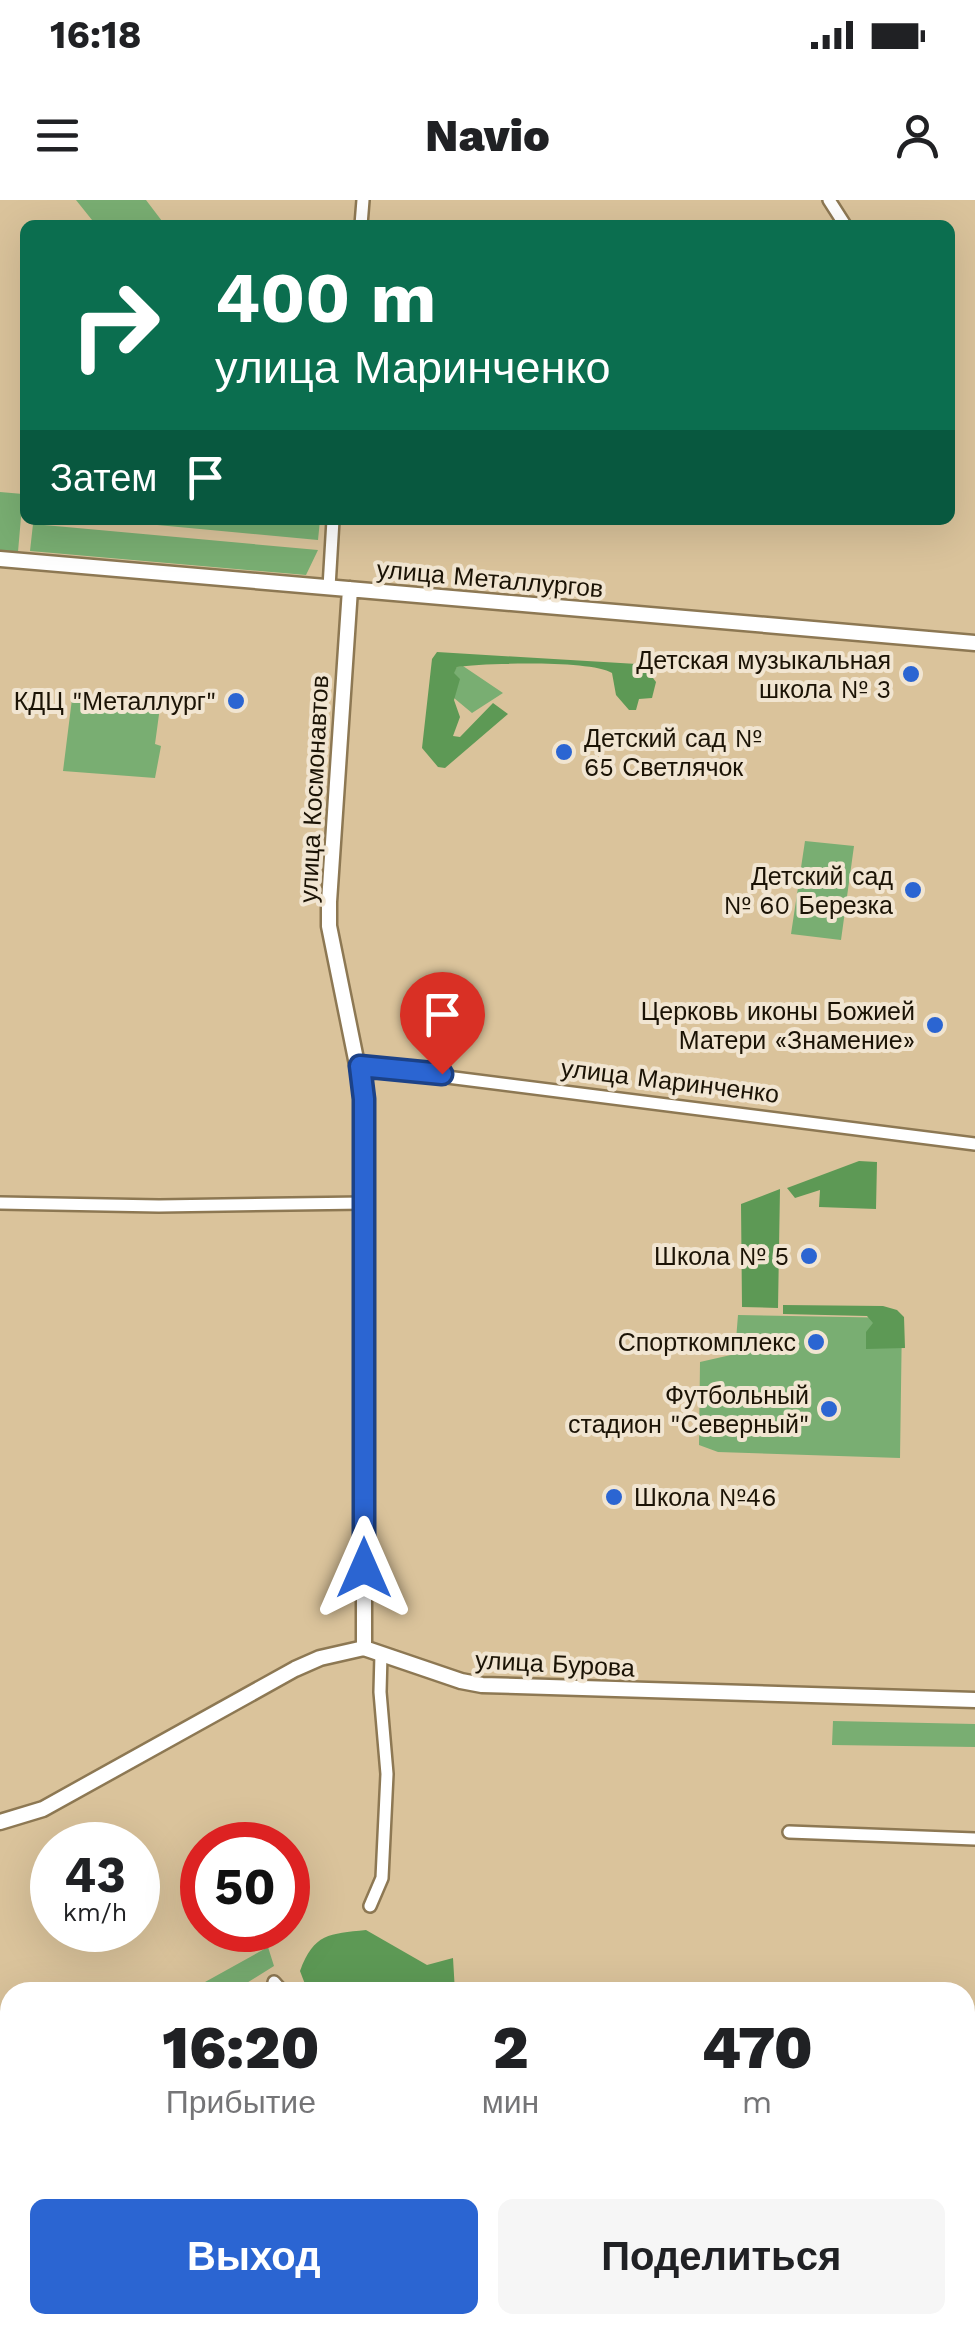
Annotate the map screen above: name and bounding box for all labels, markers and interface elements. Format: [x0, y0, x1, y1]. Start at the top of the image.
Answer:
text: 16:18 [50, 13, 141, 57]
icon: menu [30, 108, 85, 163]
icon: person [890, 108, 945, 163]
text: Navio [425, 109, 550, 162]
text: 400 m [215, 257, 436, 339]
icon: right [50, 260, 180, 390]
text: улица Маринченко [215, 341, 611, 394]
icon: arrive [178, 450, 233, 505]
text: Затем [50, 456, 158, 500]
street label: улица Металлургов [375, 555, 605, 603]
place label: Детская музыкальная школа № 3 [636, 646, 891, 704]
marker: Детская музыкальная школа № 3 [900, 663, 922, 685]
street label: улица Космонавтов [294, 674, 334, 904]
place label: КДЦ "Металлург" [14, 687, 216, 716]
marker: КДЦ "Металлург" [225, 690, 247, 712]
place label: Детский сад № 65 Светлячок [584, 724, 762, 782]
marker: Детский сад № 65 Светлячок [553, 741, 575, 763]
place label: Детский сад № 60 Березка [723, 862, 893, 920]
marker: Детский сад № 60 Березка [902, 879, 924, 901]
pin [400, 972, 485, 1075]
icon: arrive [415, 987, 470, 1042]
place label: Церковь иконы Божией Матери «Знамение» [641, 997, 915, 1055]
marker: Церковь иконы Божией Матери «Знамение» [924, 1014, 946, 1036]
street label: улица Маринченко [559, 1053, 781, 1109]
place label: Школа № 5 [654, 1242, 789, 1271]
marker: Школа № 5 [798, 1245, 820, 1267]
place label: Спорткомплекс [618, 1328, 796, 1357]
marker: Спорткомплекс [805, 1331, 827, 1353]
place label: Футбольный стадион "Северный" [568, 1381, 809, 1439]
marker: Футбольный стадион "Северный" [818, 1398, 840, 1420]
place label: Школа №46 [634, 1483, 776, 1512]
marker: Школа №46 [603, 1486, 625, 1508]
position arrow [312, 1516, 416, 1620]
street label: улица Бурова [474, 1645, 636, 1683]
speed limit sign: 50 [180, 1822, 310, 1952]
text: 43 [64, 1845, 126, 1904]
text: km/h [63, 1898, 127, 1927]
text: 16:20 [162, 2012, 319, 2083]
text: 2 [492, 2012, 528, 2083]
text: 470 [701, 2012, 813, 2083]
text: Прибытие [166, 2083, 316, 2121]
text: мин [482, 2083, 539, 2121]
text: m [742, 2083, 772, 2121]
button: Выход [30, 2199, 478, 2314]
button: Поделиться [498, 2199, 945, 2314]

